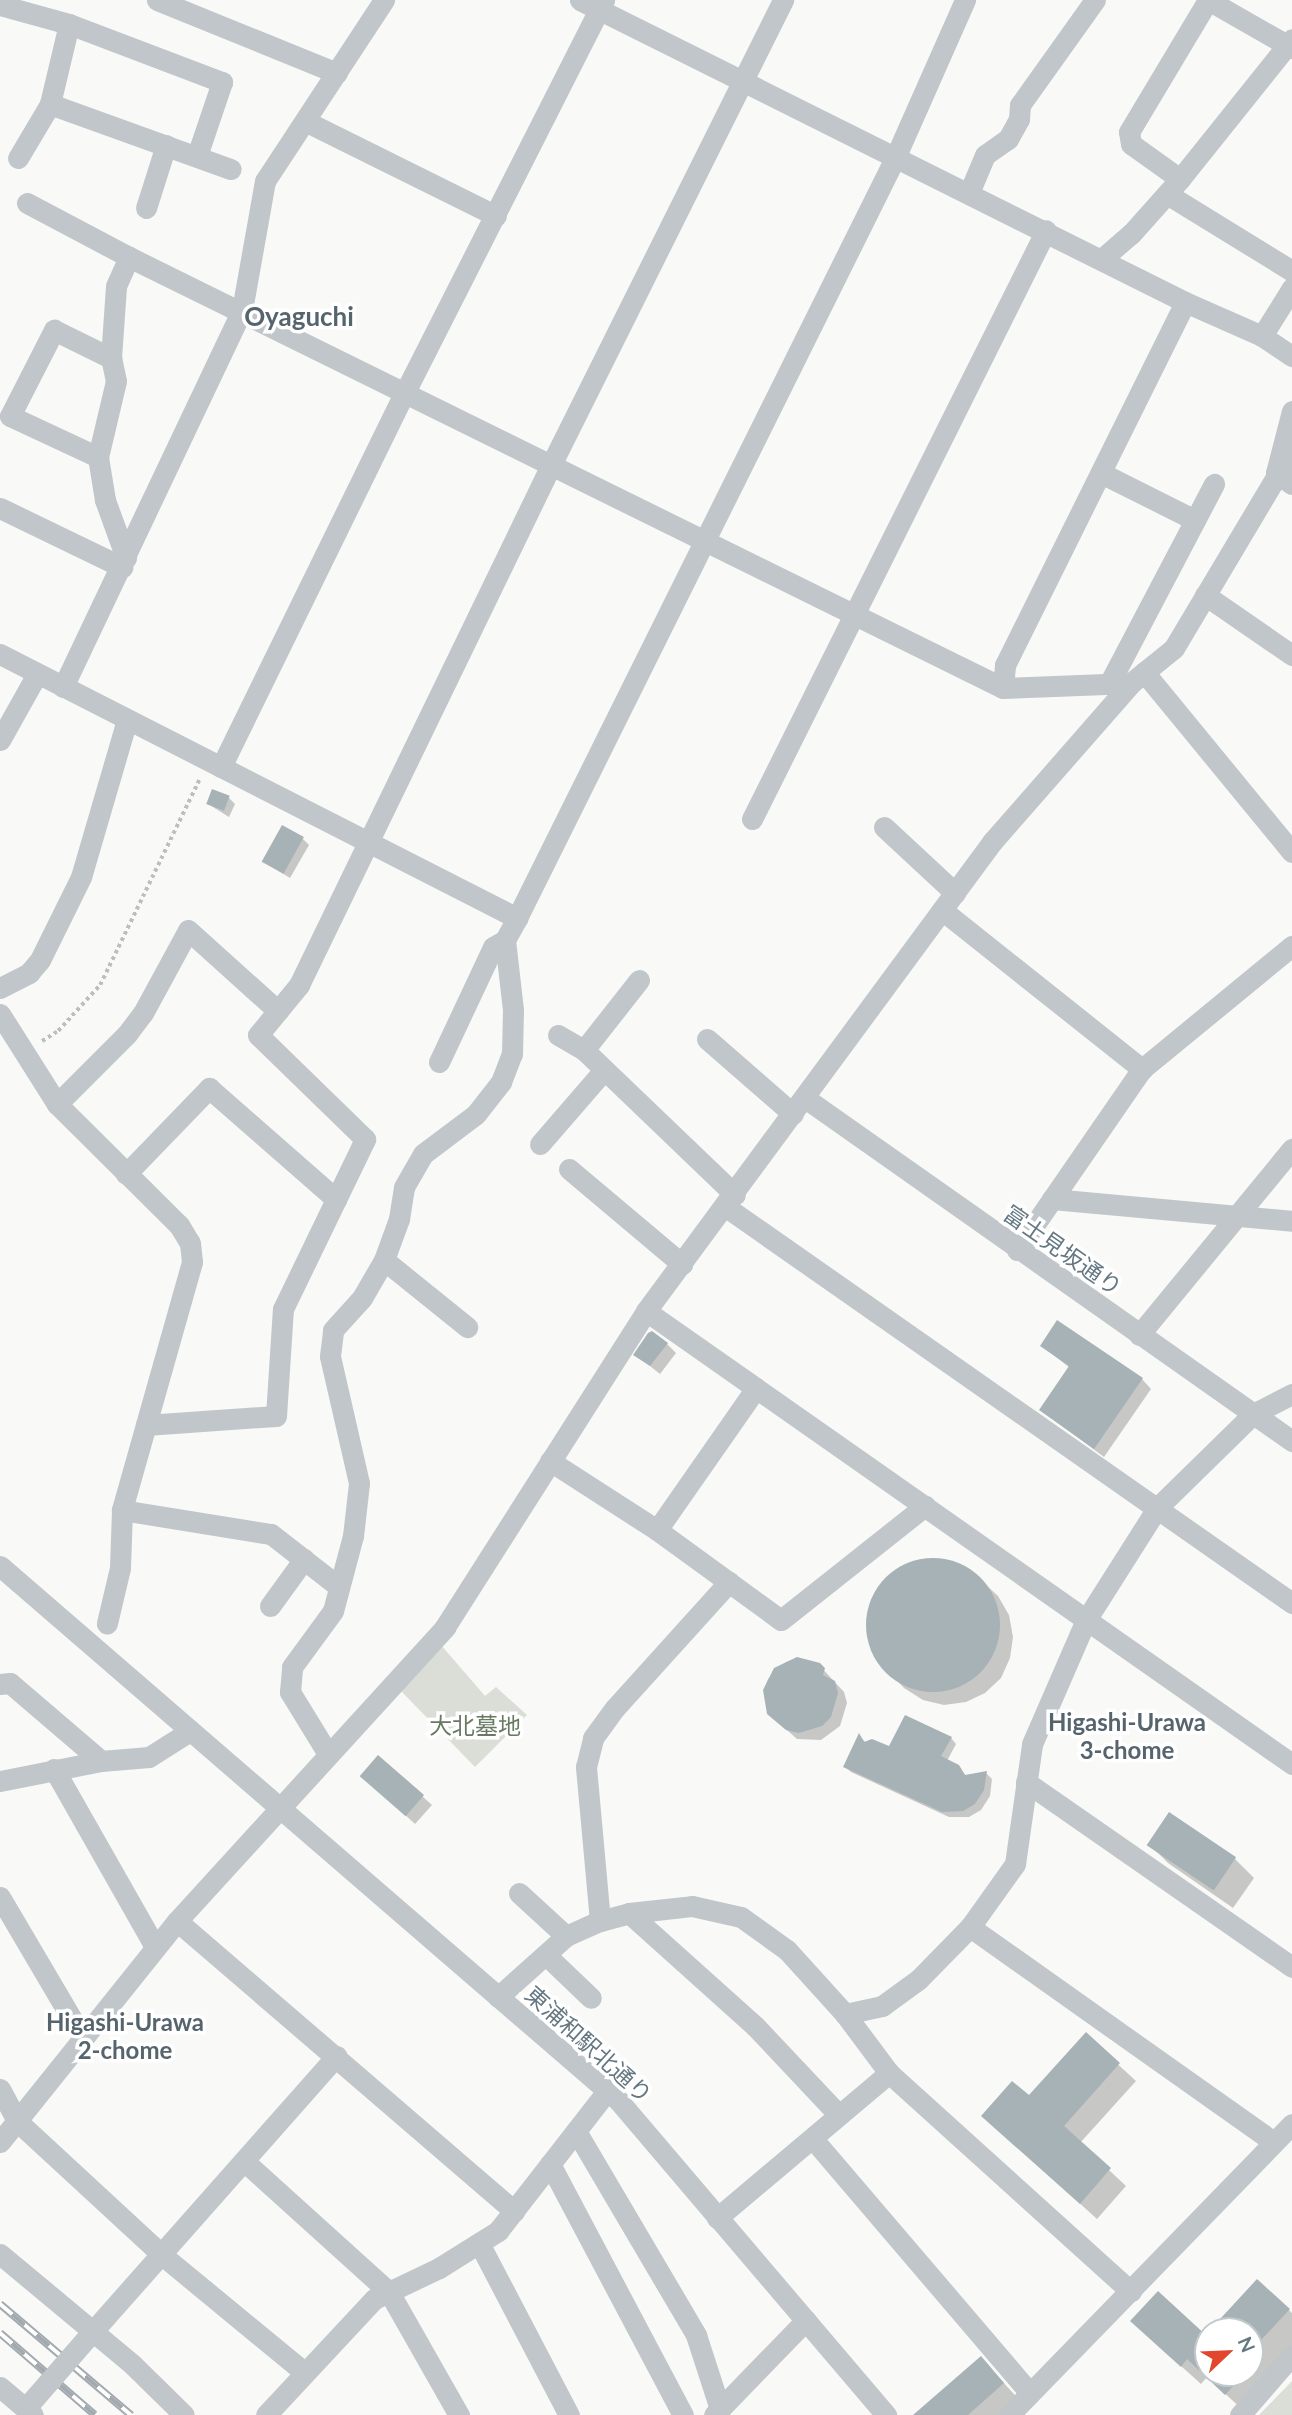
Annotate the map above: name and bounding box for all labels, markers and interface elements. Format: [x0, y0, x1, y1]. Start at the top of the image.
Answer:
district label: Oyaguchi [244, 301, 354, 333]
street label: 富士見坂通り [999, 1199, 1127, 1301]
district label: Higashi-Urawa 3-chome [1048, 1708, 1206, 1764]
park label: 大北墓地 [429, 1711, 521, 1739]
street label: 東浦和駅北通り [520, 1980, 658, 2108]
district label: Higashi-Urawa 2-chome [46, 2008, 204, 2064]
north arrow [1194, 2317, 1264, 2387]
text: N [1234, 2333, 1260, 2356]

